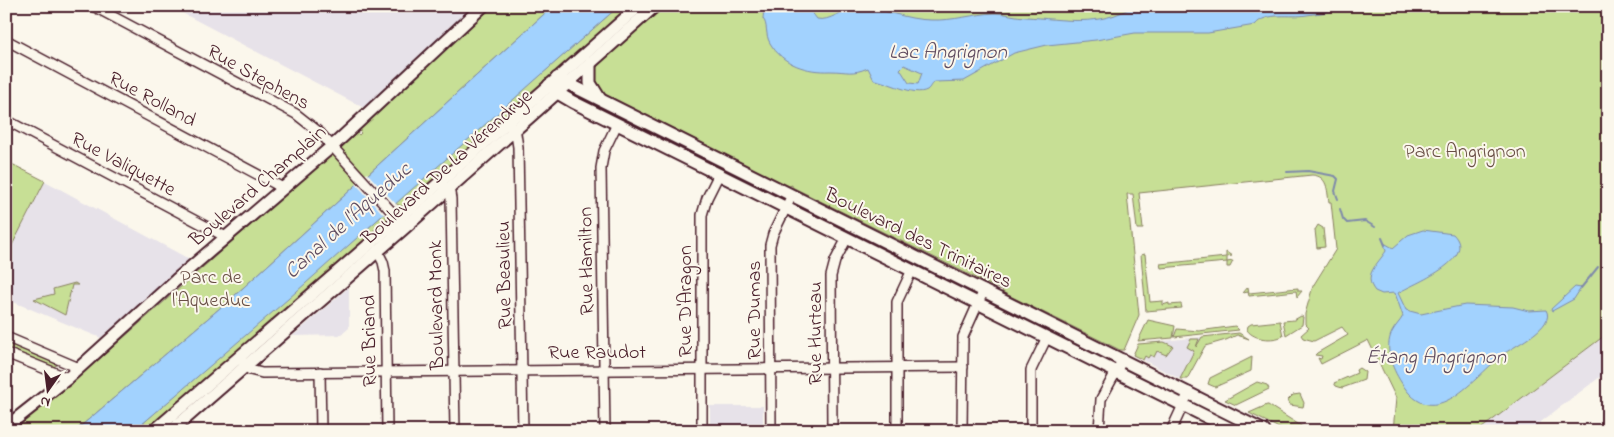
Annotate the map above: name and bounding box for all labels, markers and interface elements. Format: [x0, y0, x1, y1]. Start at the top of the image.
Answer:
street label: Rue Stephens [201, 38, 315, 118]
water label: Lac Angrignon [889, 38, 1008, 69]
street label: Rue Rolland [103, 65, 201, 136]
street label: Boulevard De La Vérendrye [355, 83, 540, 253]
street label: Boulevard Champlain [183, 119, 334, 255]
street label: Rue Valiquette [65, 125, 180, 205]
park label: Parc Angrignon [1404, 138, 1526, 168]
water label: Canal de l'Aqueduc [278, 155, 420, 287]
street label: Boulevard des Trinitaires [818, 181, 1016, 297]
street label: Rue Hamilton [572, 206, 603, 315]
street label: Rue Beaulieu [490, 221, 521, 329]
street label: Boulevard Monk [422, 240, 453, 371]
street label: Rue D'Aragon [672, 245, 702, 357]
street label: Rue Dumas [741, 261, 770, 359]
park label: Parc de l'Aqueduc [172, 264, 250, 316]
street label: Rue Hurteau [802, 281, 831, 385]
street label: Rue Briand [355, 295, 386, 387]
street label: Rue Raudot [548, 339, 646, 368]
water label: Étang Angrignon [1366, 343, 1507, 374]
north arrow [22, 364, 72, 414]
text: N [38, 390, 52, 412]

